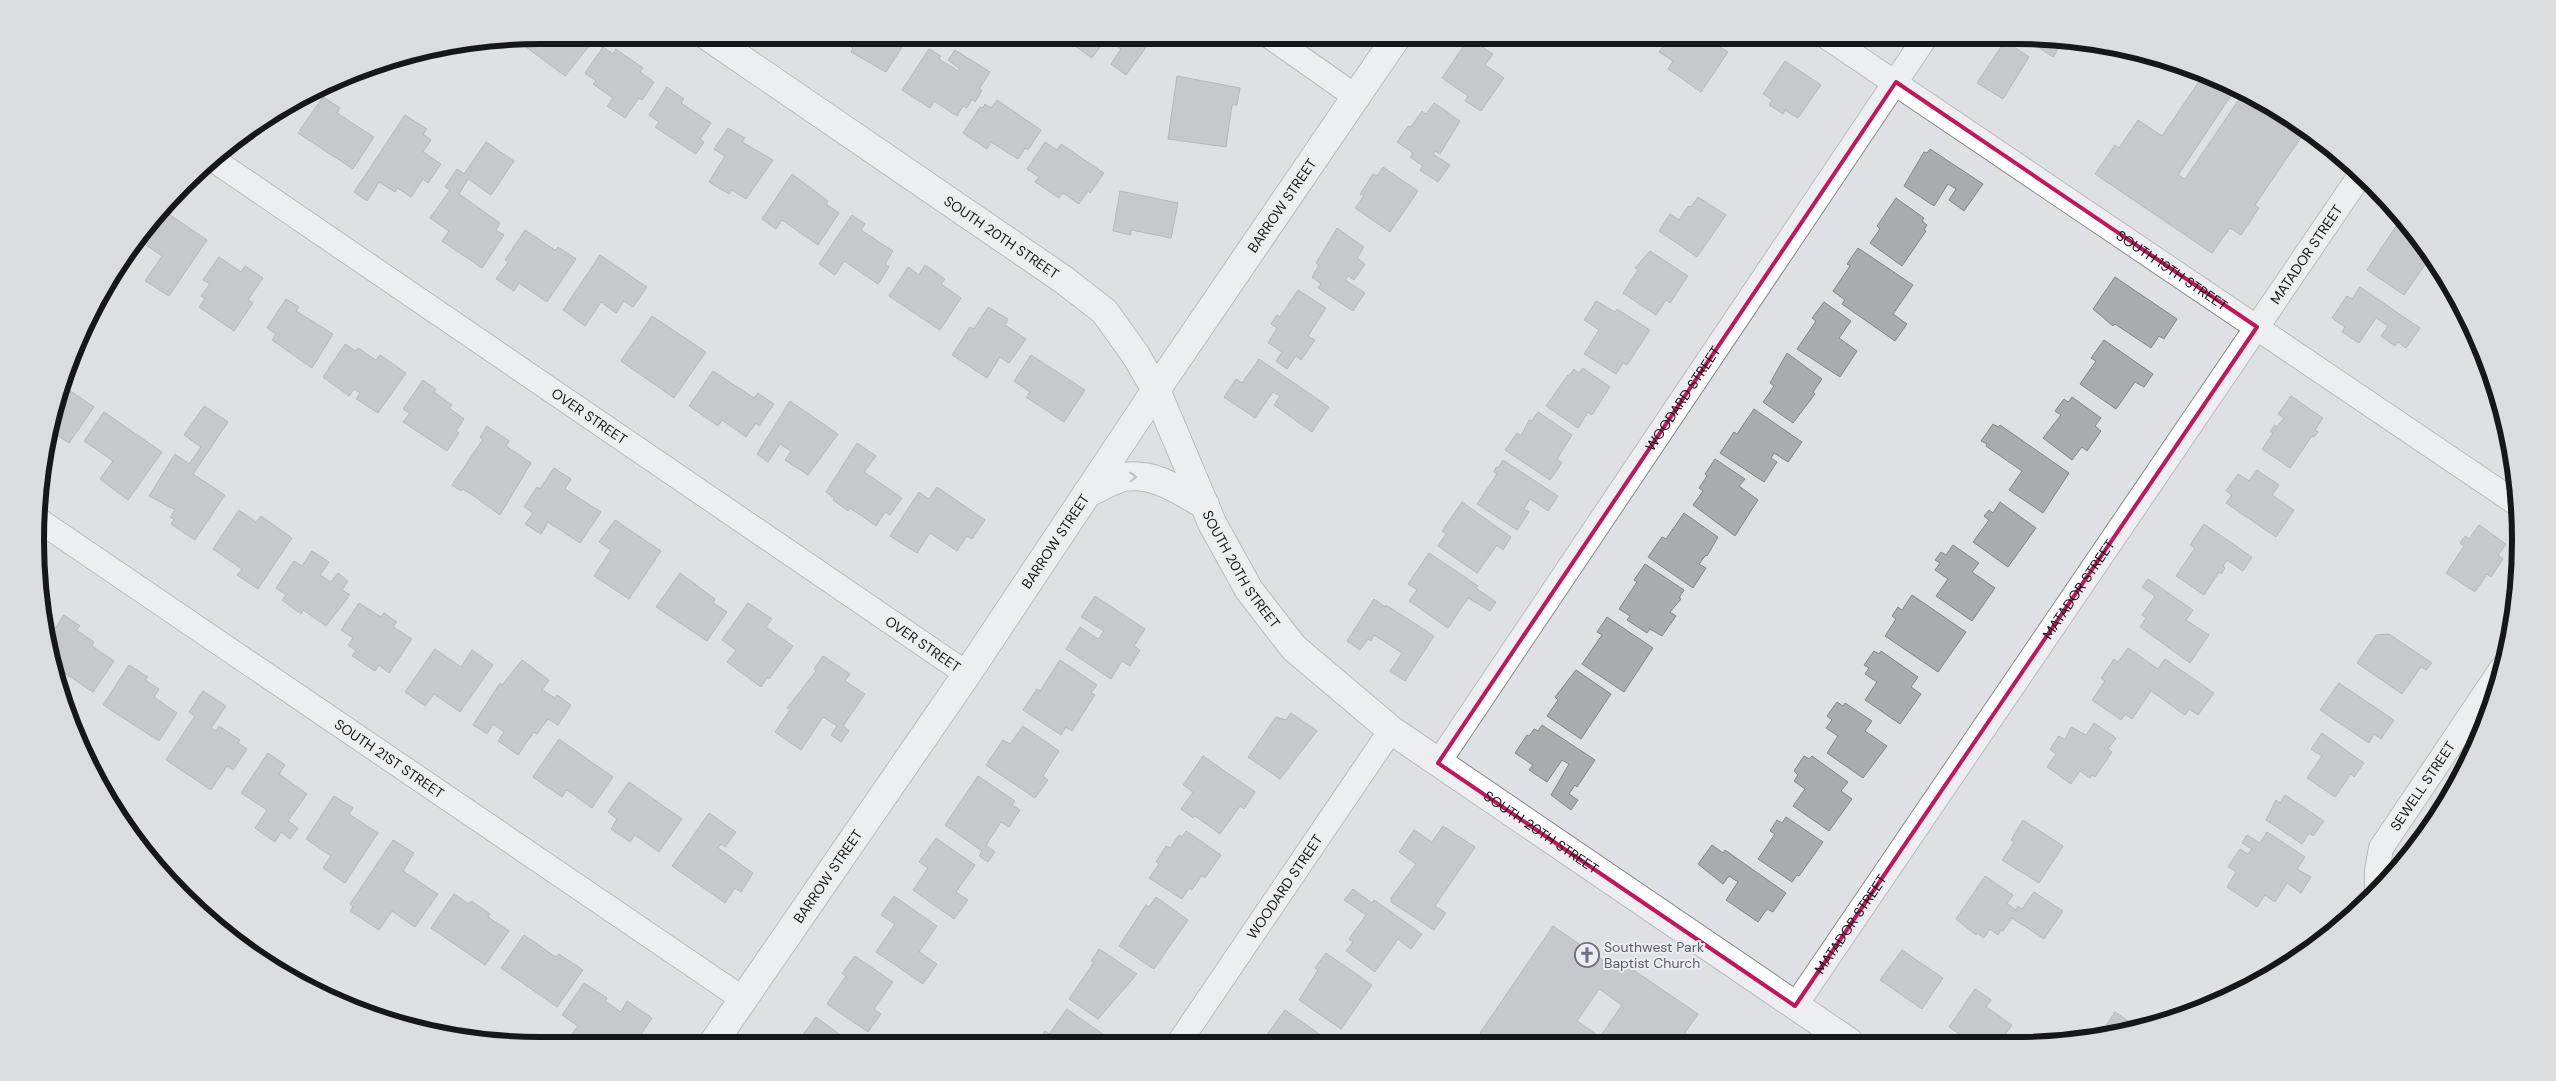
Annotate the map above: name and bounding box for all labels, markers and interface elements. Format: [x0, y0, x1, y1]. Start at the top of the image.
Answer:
street label: BARROW STREET [1243, 155, 1320, 256]
street label: SOUTH 20TH STREET [941, 192, 1062, 283]
street label: MATADOR STREET [2266, 201, 2347, 308]
street label: SOUTH 19TH STREET [2113, 226, 2231, 314]
street label: WOODARD STREET [1641, 343, 1725, 454]
street label: OVER STREET [548, 384, 631, 448]
one-way arrow [1129, 472, 1137, 482]
street label: BARROW STREET [1017, 490, 1093, 592]
street label: SOUTH 20TH STREET [1199, 508, 1284, 632]
street label: MATADOR STREET [2038, 536, 2119, 642]
street label: OVER STREET [882, 612, 964, 676]
street label: SOUTH 21ST STREET [331, 715, 448, 802]
street label: SEWELL STREET [2386, 738, 2459, 834]
street label: SOUTH 20TH STREET [1480, 787, 1602, 878]
street label: BARROW STREET [789, 826, 866, 927]
street label: WOODARD STREET [1243, 831, 1327, 943]
street label: MATADOR STREET [1811, 871, 1891, 977]
place label: Southwest Park Baptist Church [1604, 938, 1704, 972]
church icon: Southwest Park Baptist Church [1574, 942, 1600, 968]

